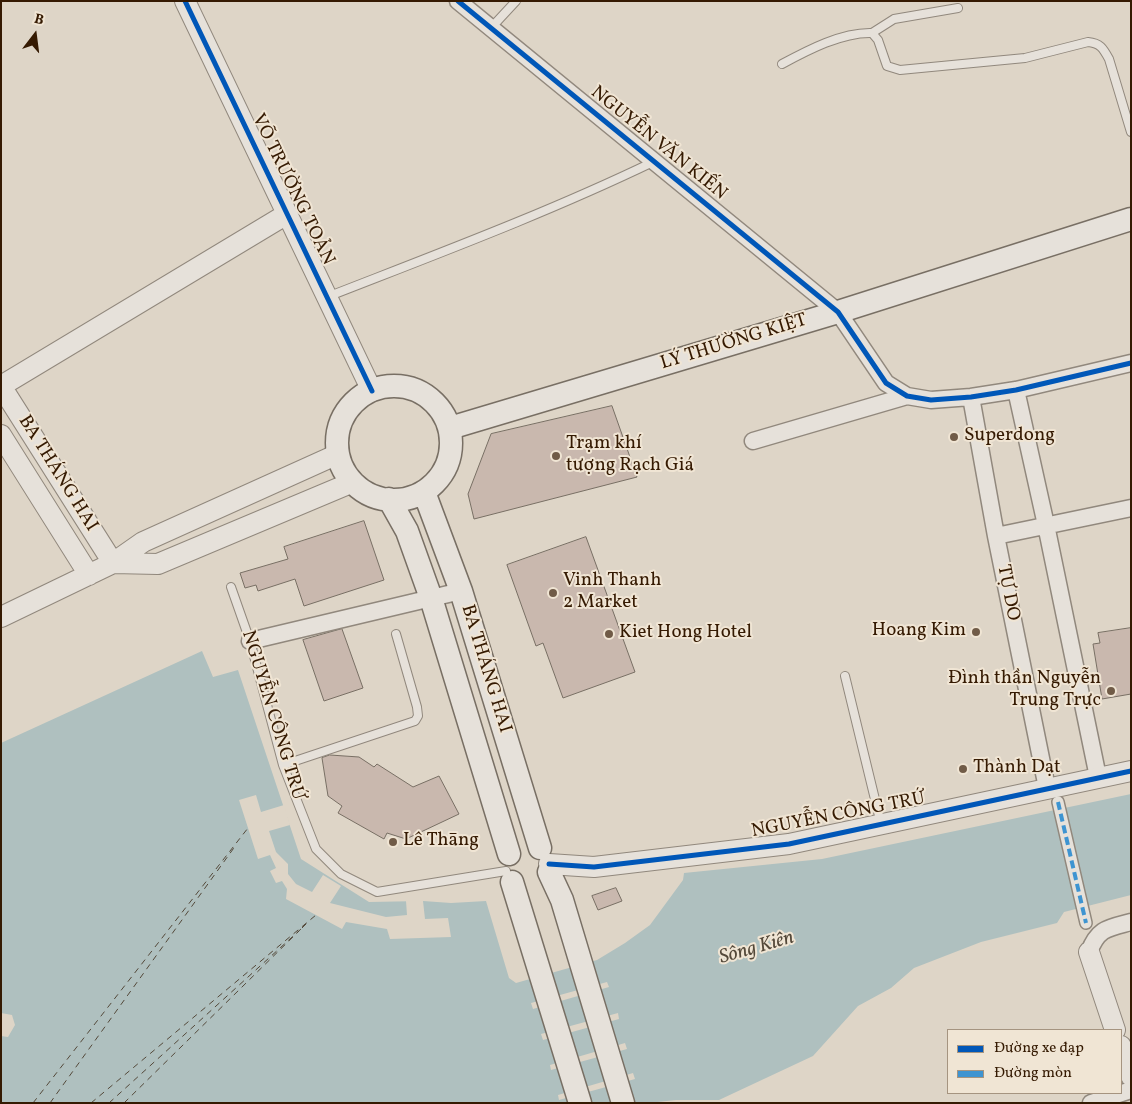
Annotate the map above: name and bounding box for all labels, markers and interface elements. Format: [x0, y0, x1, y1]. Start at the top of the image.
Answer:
north arrow [10, 10, 60, 60]
text: B [32, 10, 46, 30]
street label: NGUYỄN VĂN KIẾN [585, 82, 731, 206]
street label: VÕ TRƯỜNG TOẢN [245, 111, 339, 269]
street label: LÝ THƯỜNG KIỆT [658, 310, 810, 376]
street label: BA THÁNG HAI [12, 412, 102, 536]
place label: Superdong [964, 426, 1055, 448]
marker: Superdong [948, 431, 960, 443]
place label: Trạm khí tượng Rạch Giá [566, 434, 694, 478]
marker: Trạm khí tượng Rạch Giá [550, 450, 562, 462]
street label: TỰ DO [990, 563, 1024, 623]
place label: Vinh Thanh 2 Market [563, 571, 661, 615]
marker: Vinh Thanh 2 Market [547, 587, 559, 599]
street label: BA THÁNG HAI [455, 602, 515, 736]
place label: Hoang Kim [872, 621, 966, 643]
place label: Kiet Hong Hotel [619, 623, 752, 645]
marker: Hoang Kim [970, 626, 982, 638]
street label: NGUYỄN CÔNG TRỨ [235, 628, 309, 804]
marker: Kiet Hong Hotel [603, 628, 615, 640]
place label: Đình thần Nguyễn Trung Trực [948, 669, 1101, 713]
marker: Đình thần Nguyễn Trung Trực [1105, 685, 1117, 697]
place label: Thành Dạt [973, 758, 1061, 780]
marker: Thành Dạt [957, 763, 969, 775]
street label: NGUYỄN CÔNG TRỨ [750, 788, 928, 844]
place label: Lê Thāng [403, 831, 479, 853]
marker: Lê Thāng [387, 836, 399, 848]
water label: Sông Kiên [717, 927, 797, 971]
legend [947, 1029, 1122, 1094]
text: Đường xe đạp [994, 1038, 1084, 1059]
text: Đường mòn [994, 1063, 1072, 1084]

